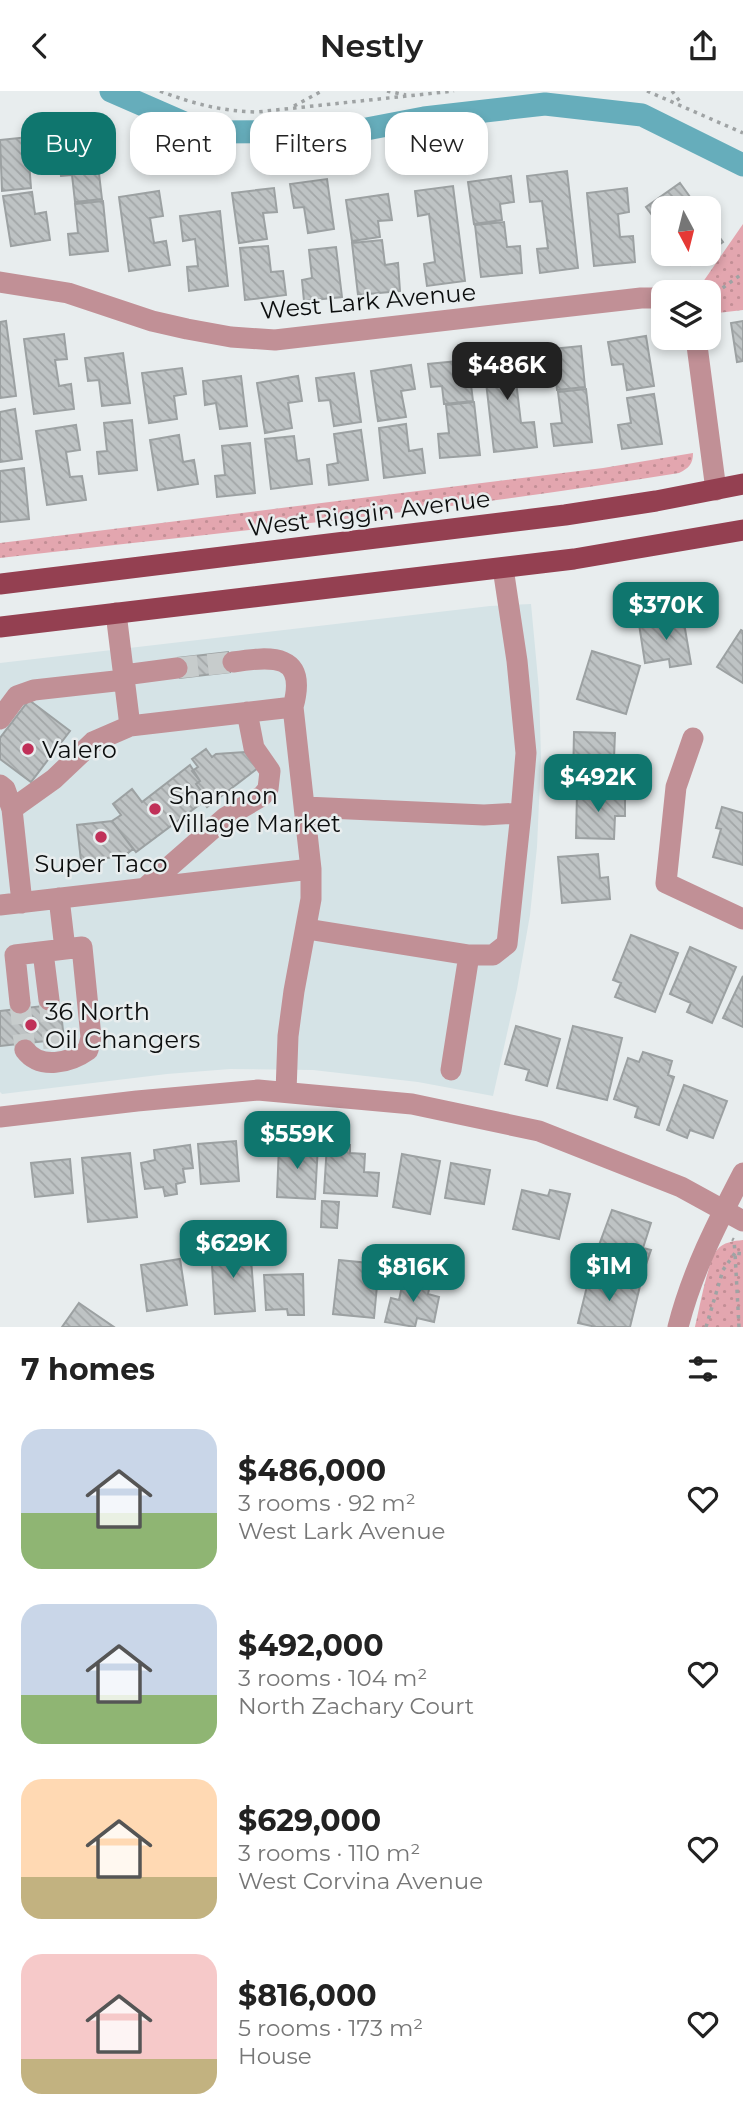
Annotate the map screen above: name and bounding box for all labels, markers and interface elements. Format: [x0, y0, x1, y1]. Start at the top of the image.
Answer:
text: Nestly [320, 26, 423, 65]
icon: back [21, 27, 59, 65]
icon: share [684, 27, 722, 65]
chip: Buy [21, 112, 116, 175]
chip: Rent [130, 112, 236, 175]
chip: Filters [250, 112, 371, 175]
chip: New [385, 112, 488, 175]
north arrow [651, 196, 721, 266]
map controls [651, 196, 721, 350]
street label: West Lark Avenue [259, 277, 477, 325]
button: layers [651, 280, 721, 350]
pin: $486K [458, 343, 556, 402]
text: $486K [468, 351, 546, 379]
street label: West Riggin Avenue [246, 484, 492, 542]
pin: $370K [617, 582, 715, 642]
text: $370K [629, 591, 703, 619]
place label: Valero [42, 735, 117, 764]
marker: Valero [20, 741, 36, 757]
pin: $492K [549, 755, 647, 814]
text: $492K [560, 763, 636, 791]
place label: Shannon Village Market [169, 781, 341, 838]
marker: Shannon Village Market [147, 801, 163, 817]
marker: Super Taco [93, 829, 109, 845]
place label: Super Taco [34, 849, 168, 878]
place label: 36 North Oil Changers [45, 997, 200, 1054]
marker: 36 North Oil Changers [23, 1017, 39, 1033]
pin: $559K [248, 1111, 346, 1171]
text: $559K [260, 1120, 334, 1148]
pin: $629K [184, 1221, 282, 1280]
text: $629K [196, 1229, 270, 1257]
pin: $1M [575, 1243, 643, 1303]
pin: $816K [364, 1245, 462, 1304]
text: $1M [586, 1252, 632, 1280]
text: $816K [378, 1253, 448, 1281]
icon: filters [684, 1350, 722, 1388]
text: 7 homes [21, 1351, 155, 1388]
text: $486,000 [238, 1452, 386, 1489]
icon: home [77, 1457, 161, 1541]
icon: heart [684, 1480, 722, 1518]
text: 3 rooms · 92 m² [238, 1489, 416, 1517]
text: West Lark Avenue [238, 1517, 446, 1545]
text: $492,000 [238, 1627, 384, 1664]
icon: home [77, 1632, 161, 1716]
icon: heart [684, 1655, 722, 1693]
text: 3 rooms · 104 m² [238, 1664, 427, 1692]
text: North Zachary Court [238, 1692, 474, 1720]
text: $629,000 [238, 1802, 381, 1839]
icon: home [77, 1807, 161, 1891]
icon: heart [684, 1830, 722, 1868]
text: 3 rooms · 110 m² [238, 1839, 420, 1867]
text: West Corvina Avenue [238, 1867, 483, 1895]
text: $816,000 [238, 1977, 377, 2014]
icon: home [77, 1982, 161, 2066]
icon: heart [684, 2005, 722, 2043]
text: 5 rooms · 173 m² [238, 2014, 423, 2042]
text: House [238, 2042, 312, 2070]

